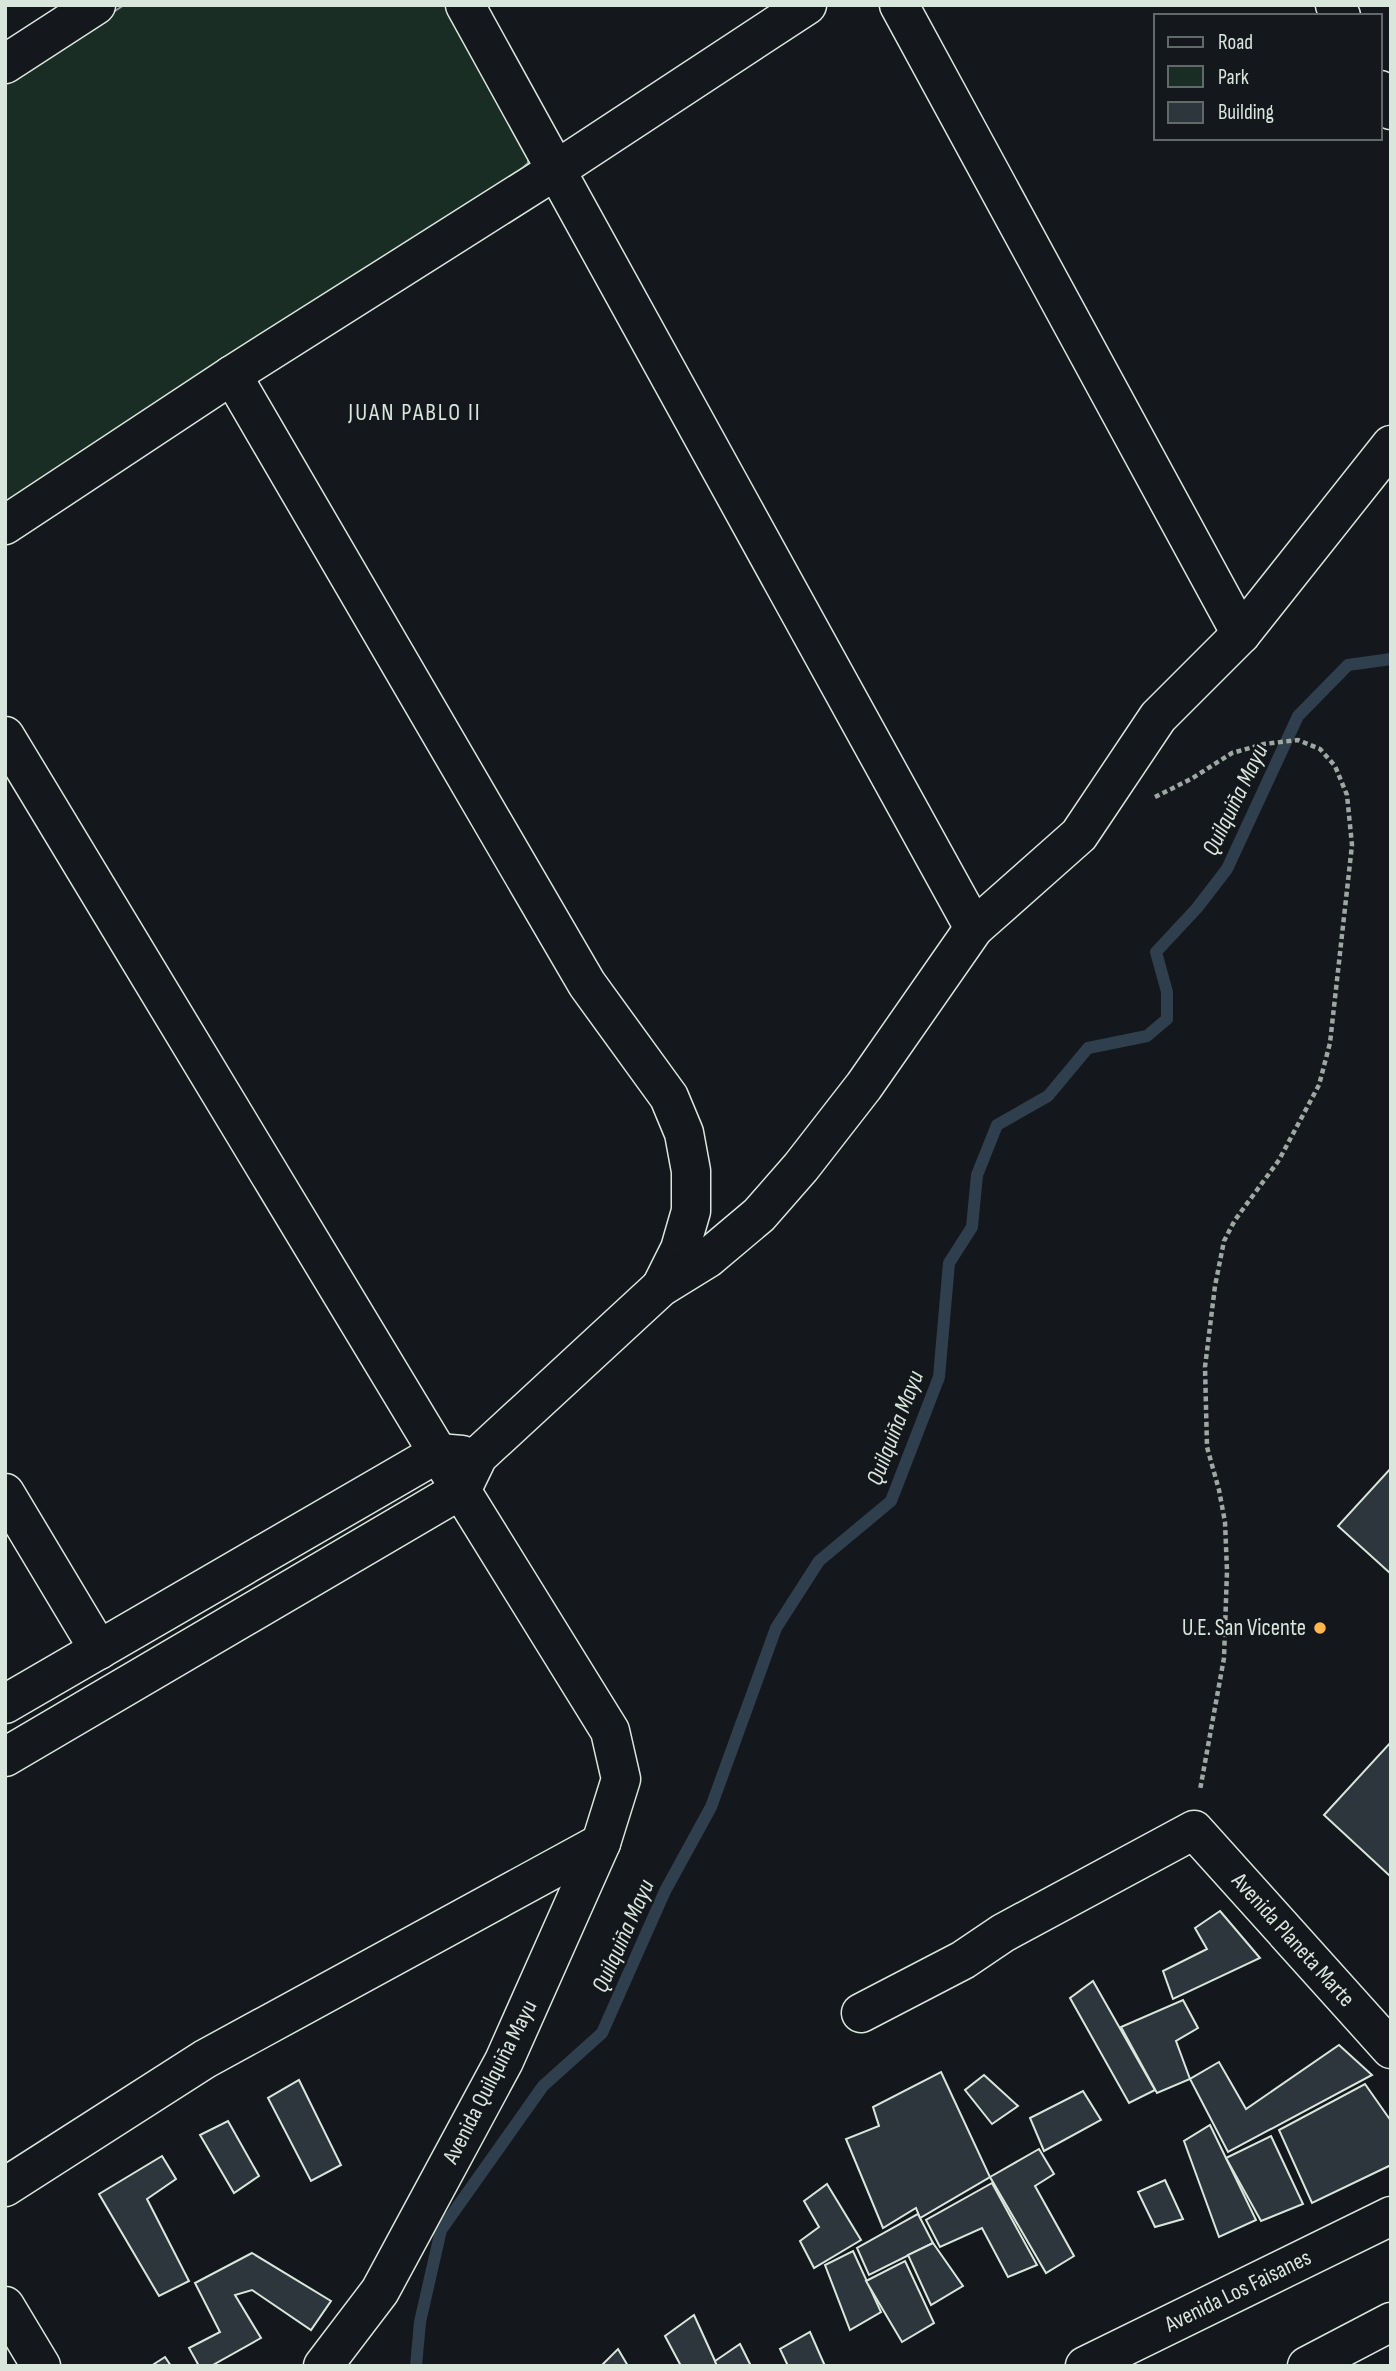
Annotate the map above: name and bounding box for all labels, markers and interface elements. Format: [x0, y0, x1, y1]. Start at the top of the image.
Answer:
legend [1154, 14, 1382, 140]
text: Road [1218, 30, 1253, 55]
text: Park [1218, 65, 1249, 90]
text: Building [1218, 100, 1274, 125]
district label: JUAN PABLO II [347, 398, 482, 427]
water label: Quilquiña Mayu [1196, 739, 1274, 860]
water label: Quilquiña Mayu [860, 1366, 930, 1489]
place label: U.E. San Vicente [1182, 1614, 1306, 1642]
marker: U.E. San Vicente [1312, 1620, 1328, 1636]
street label: Avenida Planeta Marte [1225, 1867, 1360, 2013]
water label: Quilquiña Mayu [585, 1875, 661, 1997]
street label: Avenida Quilquiña Mayu [436, 1995, 543, 2169]
street label: Avenida Los Faisanes [1159, 2244, 1316, 2339]

